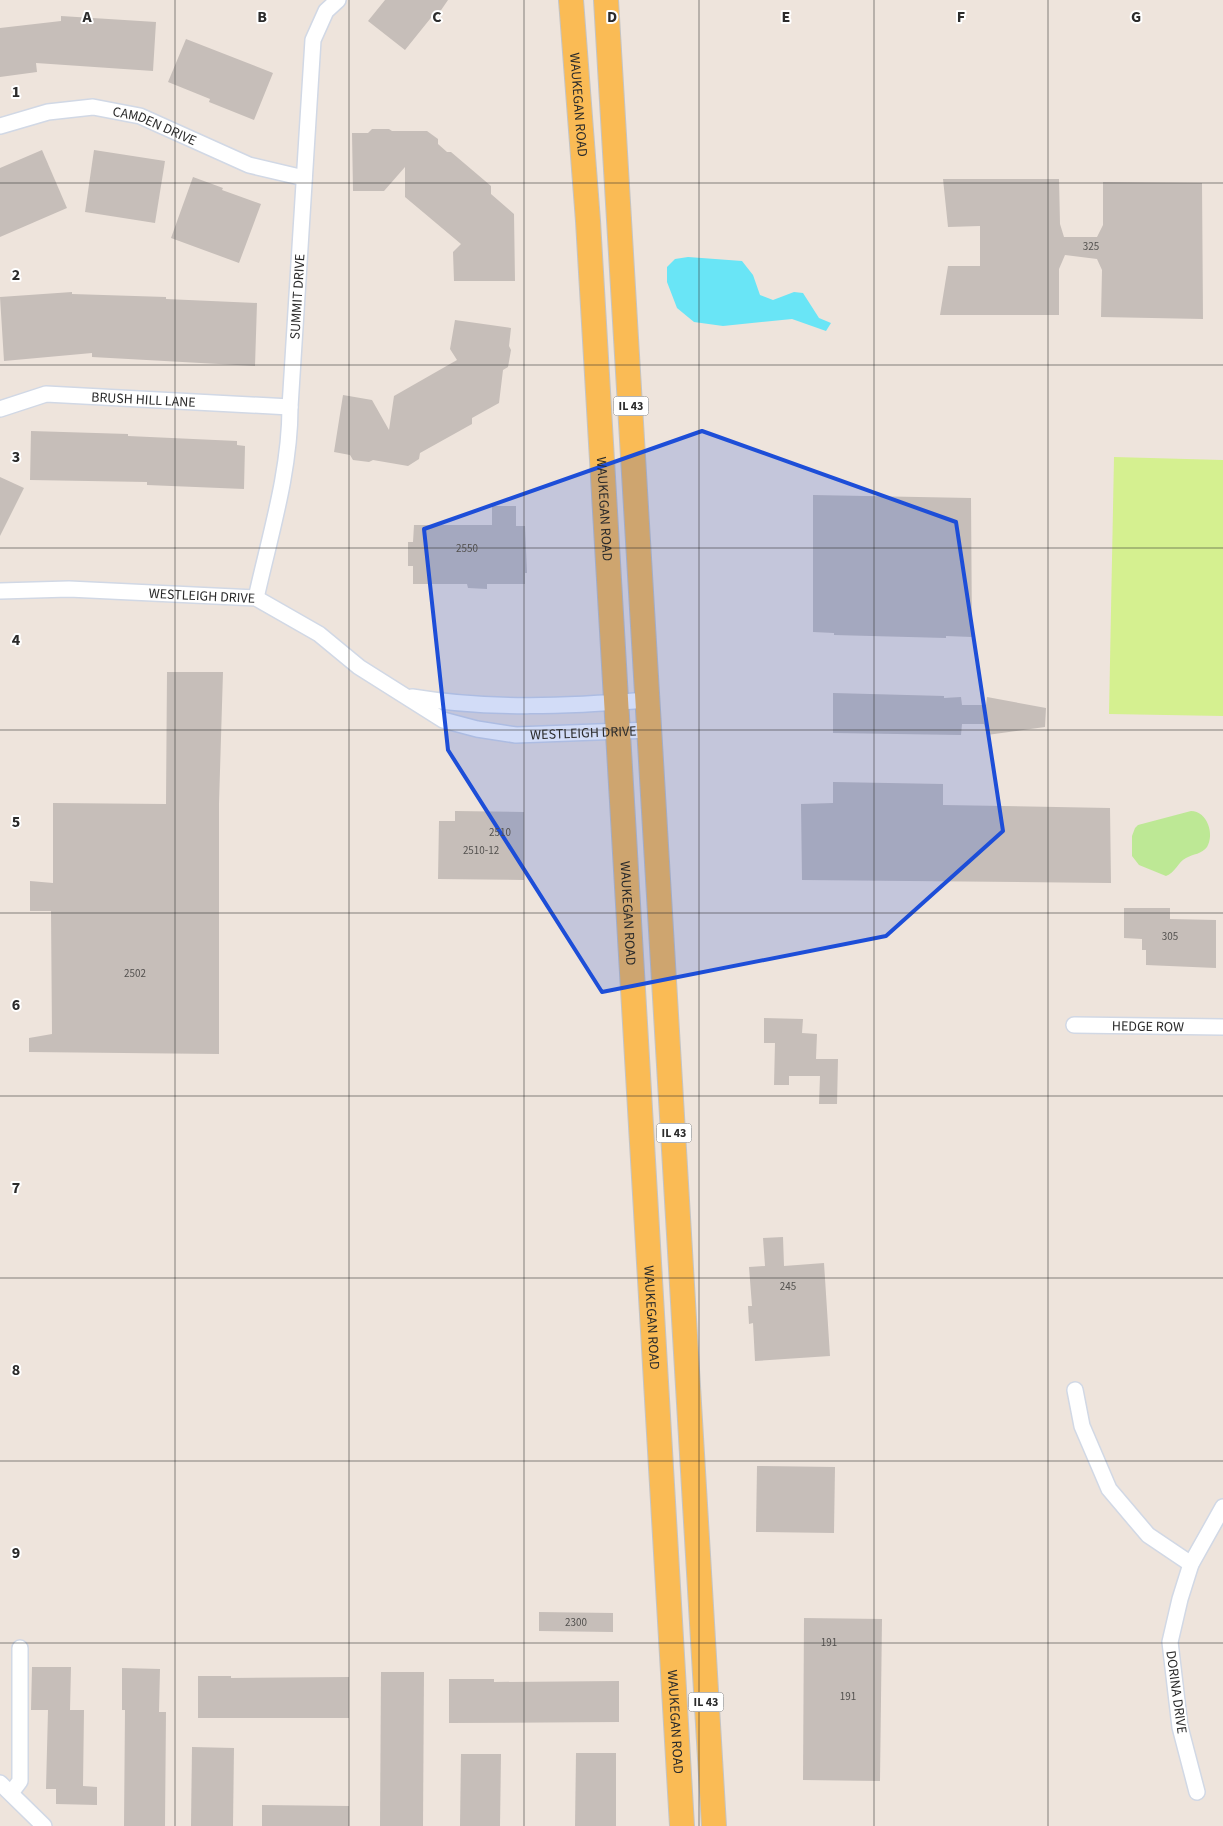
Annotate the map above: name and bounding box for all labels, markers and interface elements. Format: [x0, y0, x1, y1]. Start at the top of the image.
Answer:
text: A [81, 6, 92, 28]
text: B [257, 6, 267, 28]
text: C [432, 6, 442, 28]
text: D [607, 6, 617, 28]
text: E [782, 6, 790, 28]
text: F [957, 6, 965, 28]
text: G [1131, 6, 1141, 28]
street label: WAUKEGAN ROAD [564, 52, 592, 158]
text: 1 [12, 81, 20, 103]
street label: CAMDEN DRIVE [111, 102, 199, 151]
house number: 325 [1083, 239, 1099, 254]
street label: SUMMIT DRIVE [285, 253, 311, 340]
text: 2 [12, 264, 20, 286]
street label: BRUSH HILL LANE [91, 387, 196, 413]
road number: IL 43 [614, 396, 648, 416]
text: 3 [12, 446, 20, 468]
street label: WAUKEGAN ROAD [591, 456, 617, 562]
house number: 2550 [456, 541, 478, 556]
street label: WESTLEIGH DRIVE [148, 584, 255, 609]
text: 4 [12, 629, 21, 651]
street label: WESTLEIGH DRIVE [530, 722, 637, 745]
text: 5 [12, 811, 20, 833]
house number: 2510 [489, 825, 511, 840]
house number: 2510-12 [463, 843, 499, 858]
street label: WAUKEGAN ROAD [615, 861, 641, 966]
house number: 305 [1162, 929, 1178, 944]
house number: 2502 [124, 966, 146, 981]
text: 6 [12, 994, 20, 1016]
street label: HEDGE ROW [1112, 1017, 1184, 1037]
road number: IL 43 [656, 1124, 692, 1142]
text: 7 [12, 1177, 20, 1199]
street label: WAUKEGAN ROAD [638, 1265, 664, 1370]
house number: 245 [780, 1279, 796, 1294]
text: 8 [12, 1359, 20, 1381]
text: 9 [12, 1542, 20, 1564]
house number: 2300 [565, 1615, 587, 1630]
house number: 191 [821, 1635, 837, 1650]
street label: DORINA DRIVE [1160, 1649, 1192, 1735]
street label: WAUKEGAN ROAD [662, 1669, 688, 1775]
house number: 191 [840, 1689, 856, 1704]
road number: IL 43 [688, 1692, 724, 1711]

